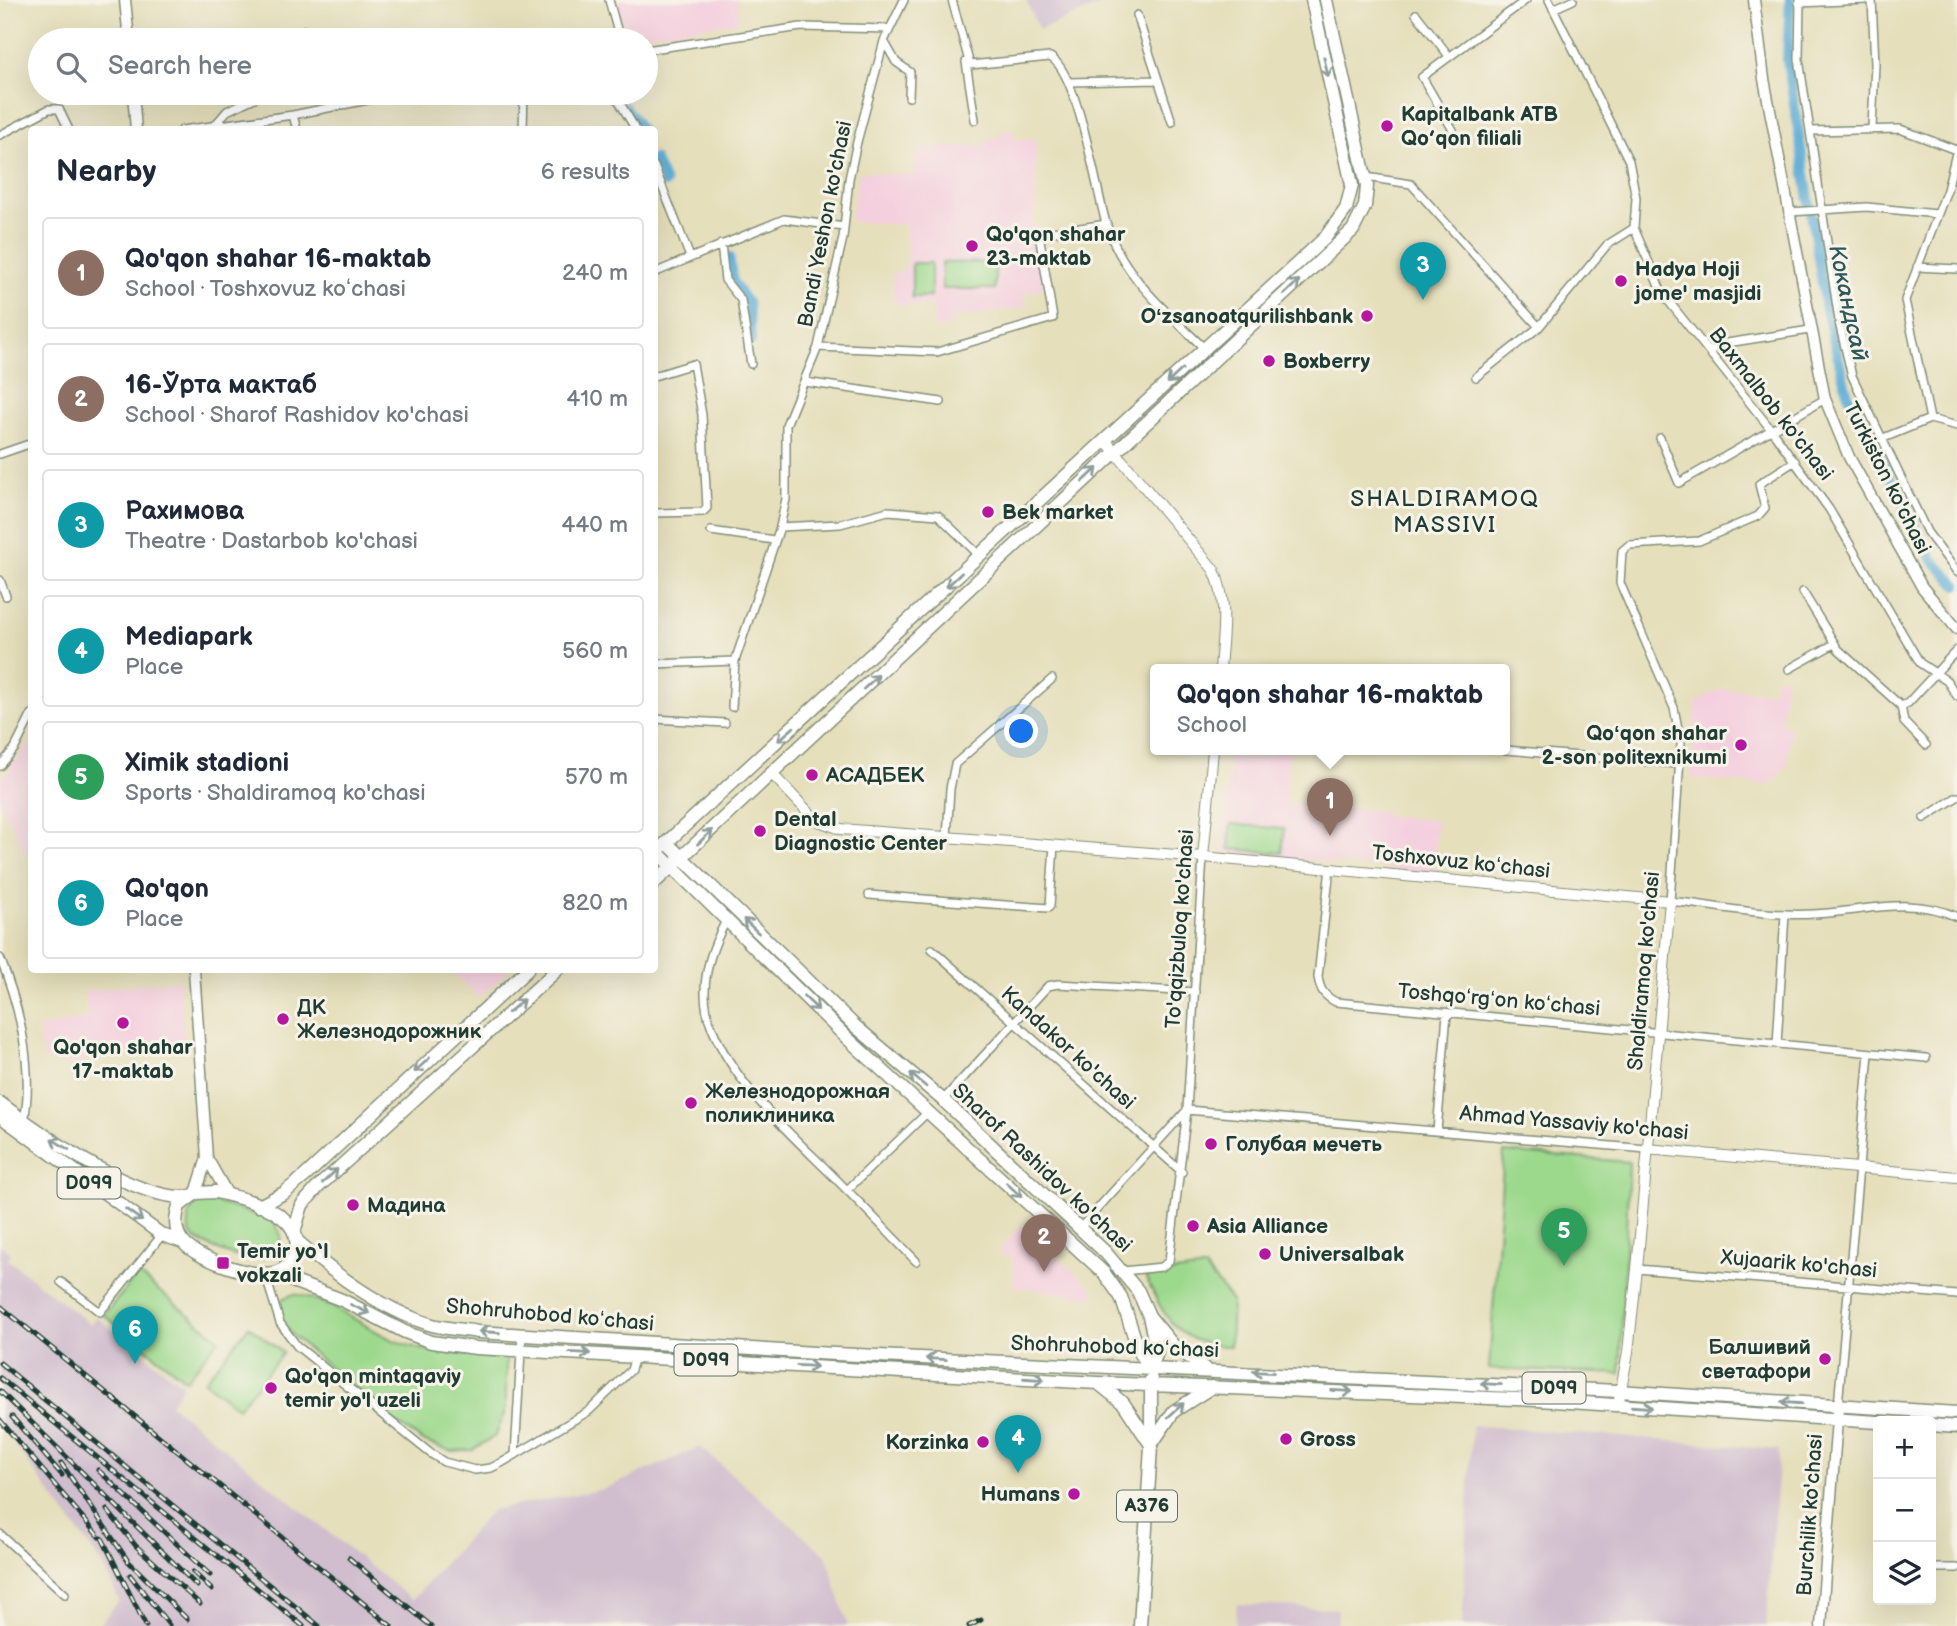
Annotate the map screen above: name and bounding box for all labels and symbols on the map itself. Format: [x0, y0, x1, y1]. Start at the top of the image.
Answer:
one-way arrow [1320, 55, 1334, 78]
place label: Kapitalbank ATB Qo’qon filiali [1401, 102, 1558, 151]
marker: Kapitalbank ATB Qo’qon filiali [1379, 118, 1395, 134]
street label: Bandi Yeshon ko'chasi [793, 119, 857, 329]
place label: Qo'qon shahar 23-maktab [986, 222, 1126, 271]
marker: Qo'qon shahar 23-maktab [964, 238, 980, 254]
pin: 3 [1400, 242, 1446, 300]
water label: Кокандсай [1822, 242, 1874, 364]
place label: Hadya Hoji jome' masjidi [1633, 257, 1761, 306]
marker: Hadya Hoji jome' masjidi [1613, 273, 1629, 289]
one-way arrow [1283, 278, 1300, 295]
place label: Oʻzsanoatqurilishbank [1141, 304, 1353, 329]
marker: Oʻzsanoatqurilishbank [1359, 308, 1375, 324]
street label: Baxmalbob ko'chasi [1704, 323, 1838, 485]
place label: Boxberry [1283, 349, 1370, 374]
marker: Boxberry [1261, 353, 1277, 369]
one-way arrow [1167, 367, 1184, 384]
street label: Turkiston ko'chasi [1838, 398, 1936, 558]
one-way arrow [1081, 467, 1098, 484]
district label: SHALDIRAMOQ MASSIVI [1350, 485, 1540, 539]
place label: Bek market [1002, 500, 1114, 525]
marker: Bek market [980, 504, 996, 520]
one-way arrow [945, 572, 963, 588]
one-way arrow [862, 674, 879, 691]
your location [1004, 714, 1038, 748]
place label: Qoʻqon shahar 2-son politexnikumi [1541, 721, 1728, 770]
one-way arrow [778, 725, 795, 742]
marker: Qoʻqon shahar 2-son politexnikumi [1733, 737, 1749, 753]
place label: АСАДБЕК [825, 763, 925, 788]
marker: АСАДБЕК [804, 767, 820, 783]
pin: 1 [1307, 778, 1353, 836]
place label: Dental Diagnostic Center [774, 807, 948, 856]
marker: Dental Diagnostic Center [752, 823, 768, 839]
one-way arrow [696, 829, 713, 846]
street label: To'qqizbuloq ko'chasi [1161, 829, 1199, 1029]
street label: Toshxovuz koʻchasi [1371, 840, 1551, 884]
street label: Shaldiramoq ko'chasi [1623, 870, 1665, 1072]
one-way arrow [743, 917, 760, 934]
street label: Toshqoʻrgʻon koʻchasi [1397, 979, 1601, 1021]
street label: Kandakor ko'chasi [996, 981, 1140, 1115]
one-way arrow [802, 994, 819, 1011]
place label: ДК Железнодорожник [297, 995, 482, 1044]
one-way arrow [507, 997, 524, 1014]
marker: ДК Железнодорожник [275, 1011, 291, 1027]
marker: Qo'qon shahar 17-maktab [115, 1015, 131, 1031]
place label: Qo'qon shahar 17-maktab [53, 1035, 193, 1084]
one-way arrow [414, 1057, 431, 1074]
one-way arrow [910, 1072, 928, 1088]
street label: Sharof Rashidov ko'chasi [947, 1078, 1137, 1258]
place label: Железнодорожная поликлиника [705, 1079, 890, 1128]
marker: Железнодорожная поликлиника [683, 1095, 699, 1111]
street label: Ahmad Yassaviy ko'chasi [1458, 1101, 1690, 1145]
place label: Голубая мечеть [1225, 1132, 1382, 1157]
one-way arrow [50, 1136, 70, 1150]
marker: Голубая мечеть [1203, 1136, 1219, 1152]
one-way arrow [321, 1167, 338, 1184]
road number: D099 [57, 1168, 120, 1198]
one-way arrow [1005, 1182, 1022, 1199]
place label: Мадина [367, 1193, 446, 1218]
marker: Мадина [345, 1197, 361, 1213]
one-way arrow [124, 1208, 143, 1222]
pin: 5 [1541, 1208, 1587, 1266]
pin: 2 [1021, 1214, 1067, 1272]
place label: Asia Alliance [1206, 1214, 1328, 1239]
marker: Asia Alliance [1185, 1218, 1201, 1234]
place label: Temir yo‘l vokzali [236, 1239, 328, 1288]
place label: Universalbak [1279, 1242, 1404, 1267]
street label: Xujaarik ko'chasi [1719, 1245, 1878, 1283]
marker: Universalbak [1257, 1246, 1273, 1262]
marker: Temir yo‘l vokzali [215, 1255, 231, 1271]
street label: Shohruhobod koʻchasi [445, 1293, 655, 1337]
one-way arrow [349, 1302, 370, 1316]
pin: 6 [112, 1306, 158, 1364]
one-way arrow [478, 1326, 501, 1339]
street label: Shohruhobod koʻchasi [1010, 1331, 1220, 1363]
place label: Балшивий светафори [1702, 1335, 1811, 1384]
road number: D099 [674, 1344, 738, 1376]
one-way arrow [568, 1346, 591, 1359]
marker: Балшивий светафори [1817, 1351, 1833, 1367]
one-way arrow [925, 1352, 948, 1365]
one-way arrow [795, 1359, 818, 1372]
place label: Qo'qon mintaqaviy temir yo'l uzeli [284, 1364, 461, 1413]
one-way arrow [1252, 1366, 1275, 1379]
road number: D099 [1522, 1372, 1586, 1404]
one-way arrow [1022, 1373, 1045, 1386]
one-way arrow [1479, 1378, 1502, 1391]
marker: Qo'qon mintaqaviy temir yo'l uzeli [263, 1380, 279, 1396]
one-way arrow [1330, 1385, 1353, 1398]
one-way arrow [1780, 1396, 1803, 1409]
one-way arrow [1631, 1401, 1653, 1414]
one-way arrow [1167, 1402, 1185, 1418]
pin: 4 [995, 1415, 1041, 1473]
place label: Gross [1300, 1427, 1356, 1452]
place label: Korzinka [885, 1430, 969, 1455]
marker: Gross [1278, 1431, 1294, 1447]
street label: Burchilik ko'chasi [1792, 1433, 1828, 1597]
marker: Korzinka [975, 1434, 991, 1450]
place label: Humans [981, 1482, 1060, 1507]
marker: Humans [1066, 1486, 1082, 1502]
road number: A376 [1117, 1490, 1177, 1522]

